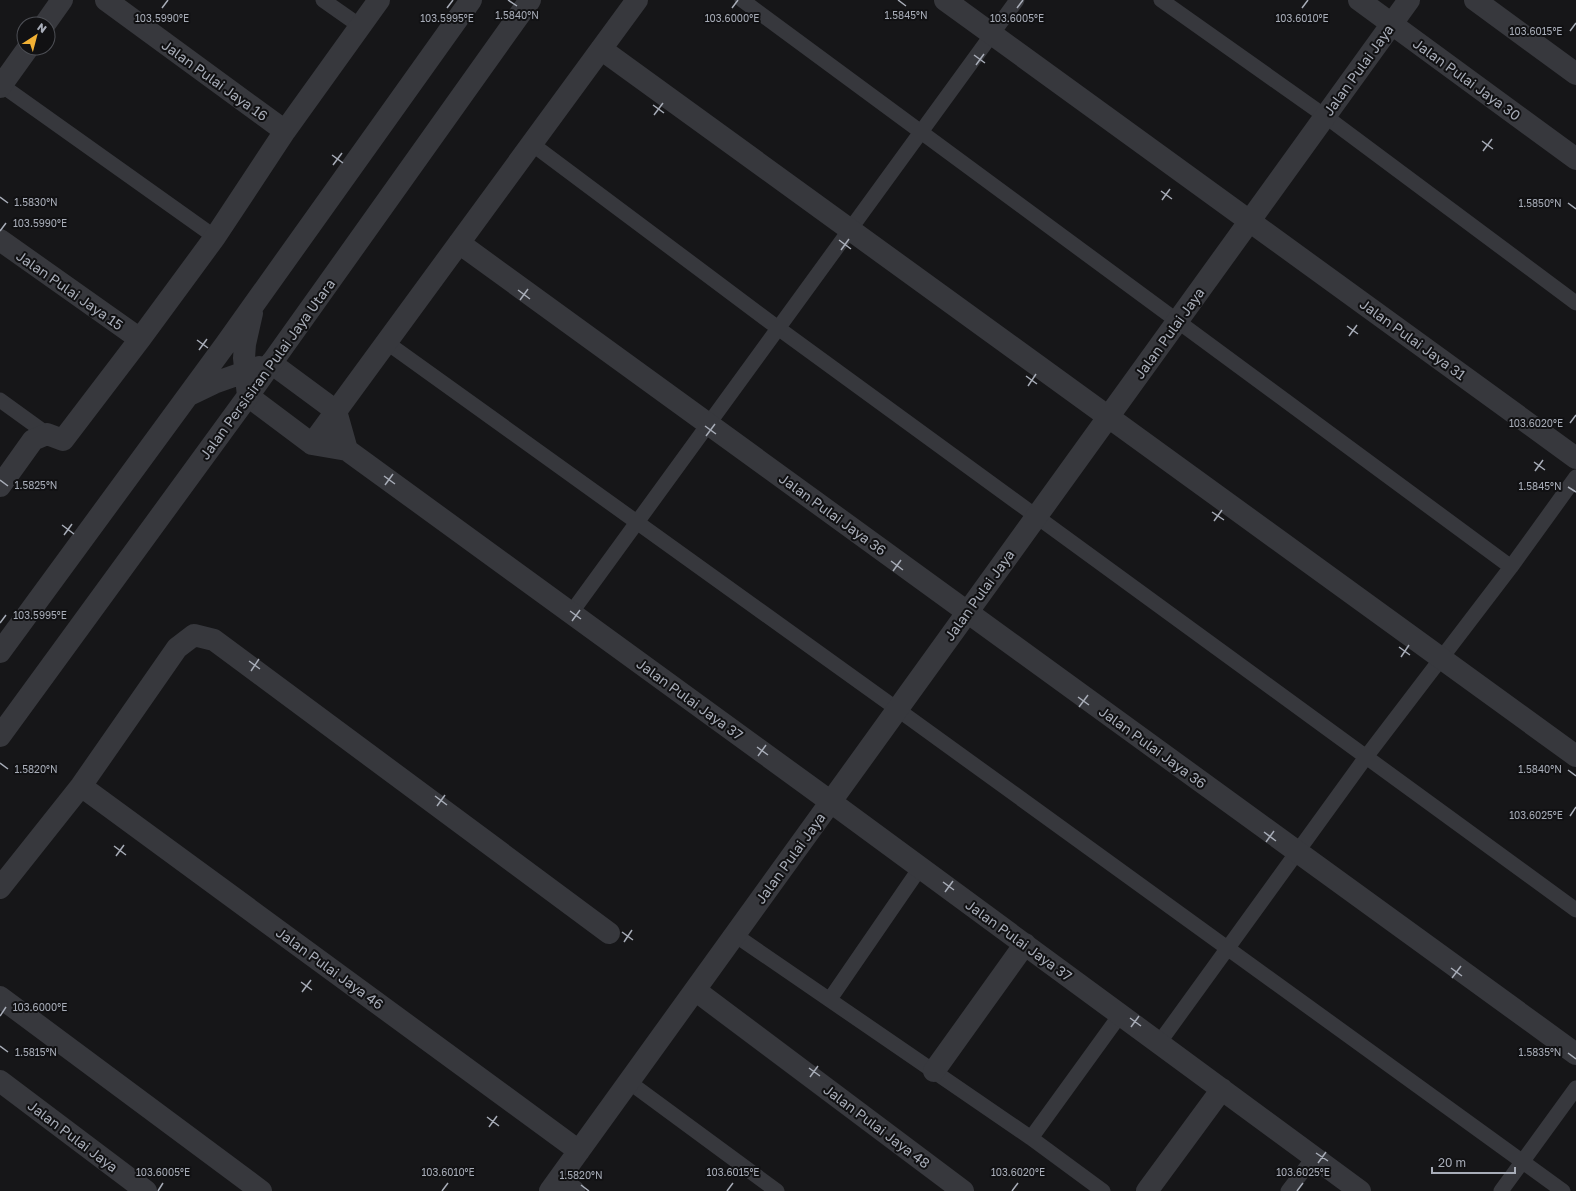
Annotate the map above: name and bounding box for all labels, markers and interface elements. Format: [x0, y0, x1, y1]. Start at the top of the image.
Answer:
text: 1.5840°N [495, 9, 539, 21]
text: 1.5845°N [884, 9, 928, 21]
text: 103.5990°E [135, 12, 189, 24]
text: 103.5995°E [420, 12, 474, 24]
text: 103.6000°E [705, 12, 759, 24]
text: 103.6005°E [990, 12, 1044, 24]
text: 103.6010°E [1275, 12, 1329, 24]
north arrow [16, 16, 56, 56]
text: N [35, 20, 49, 35]
street label: Jalan Pulai Jaya [1319, 21, 1397, 119]
text: 103.6015°E [1510, 25, 1562, 37]
street label: Jalan Pulai Jaya 30 [1410, 34, 1524, 124]
street label: Jalan Pulai Jaya 16 [159, 36, 271, 124]
text: 1.5830°N [14, 196, 58, 208]
text: 1.5850°N [1518, 197, 1562, 209]
text: 103.5990°E [13, 217, 67, 229]
street label: Jalan Pulai Jaya 15 [13, 247, 127, 333]
street label: Jalan Persisiran Pulai Jaya Utara [196, 275, 338, 463]
street label: Jalan Pulai Jaya [1130, 284, 1208, 382]
street label: Jalan Pulai Jaya 31 [1357, 295, 1469, 383]
text: 103.6020°E [1509, 417, 1563, 429]
street label: Jalan Pulai Jaya 36 [776, 469, 890, 559]
text: 1.5825°N [15, 479, 57, 491]
text: 1.5845°N [1518, 480, 1562, 492]
street label: Jalan Pulai Jaya [940, 546, 1018, 644]
text: 103.5995°E [13, 609, 67, 621]
street label: Jalan Pulai Jaya 37 [634, 655, 746, 743]
street label: Jalan Pulai Jaya 36 [1096, 702, 1210, 792]
text: 1.5820°N [14, 763, 58, 775]
text: 1.5840°N [1518, 763, 1562, 775]
street label: Jalan Pulai Jaya [751, 809, 829, 907]
text: 103.6025°E [1509, 809, 1563, 821]
street label: Jalan Pulai Jaya 37 [963, 896, 1075, 984]
street label: Jalan Pulai Jaya 46 [273, 923, 387, 1013]
text: 103.6000°E [13, 1001, 67, 1013]
text: 1.5815°N [15, 1046, 57, 1058]
text: 1.5835°N [1519, 1046, 1561, 1058]
street label: Jalan Pulai Jaya 48 [820, 1080, 934, 1172]
street label: Jalan Pulai Jaya [25, 1097, 121, 1175]
scale bar [1432, 1149, 1515, 1175]
text: 20 m [1438, 1155, 1466, 1170]
text: 103.6005°E [136, 1166, 190, 1178]
text: 103.6010°E [421, 1166, 475, 1178]
text: 103.6015°E [707, 1166, 759, 1178]
text: 103.6020°E [991, 1166, 1045, 1178]
text: 103.6025°E [1276, 1166, 1330, 1178]
text: 1.5820°N [559, 1169, 603, 1181]

